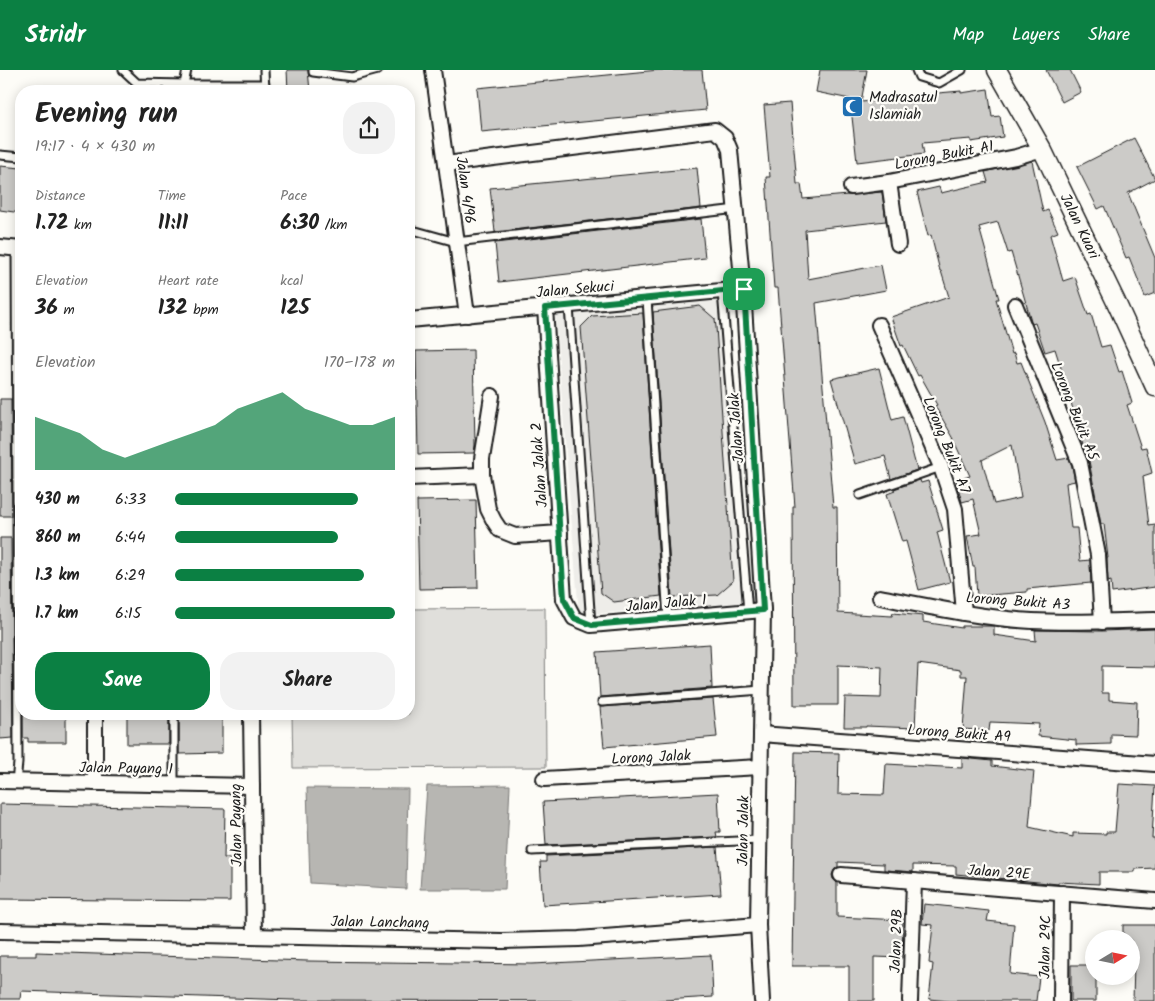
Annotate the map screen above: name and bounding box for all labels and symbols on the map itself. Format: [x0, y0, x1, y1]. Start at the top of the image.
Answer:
place label: Madrasatul Islamiah [869, 86, 938, 127]
mosque icon: Madrasatul Islamiah [841, 94, 865, 118]
street label: Lorong Bukit A1 [892, 135, 996, 177]
street label: Jalan 4/96 [448, 155, 482, 225]
street label: Jalan Kuari [1053, 190, 1106, 265]
pin [723, 268, 765, 310]
street label: Jalan Sekuci [535, 275, 616, 305]
street label: Lorong Bukit A5 [1043, 359, 1105, 465]
street label: Jalan Jalak [722, 391, 751, 464]
street label: Lorong Bukit A7 [916, 393, 977, 499]
street label: Jalan Jalak 2 [525, 422, 555, 508]
street label: Lorong Bukit A3 [965, 586, 1071, 618]
street label: Jalan Jalak 1 [625, 588, 708, 619]
street label: Lorong Bukit A9 [906, 718, 1012, 750]
street label: Lorong Jalak [611, 744, 692, 772]
street label: Jalan Payang 1 [79, 756, 173, 782]
street label: Jalan Payang [224, 783, 250, 867]
street label: Jalan Jalak [731, 795, 757, 867]
street label: Jalan 29E [966, 859, 1033, 887]
street label: Jalan 29B [884, 908, 910, 974]
street label: Jalan Lanchang [330, 910, 430, 936]
street label: Jalan 29C [1033, 915, 1059, 979]
north arrow [1085, 930, 1140, 985]

